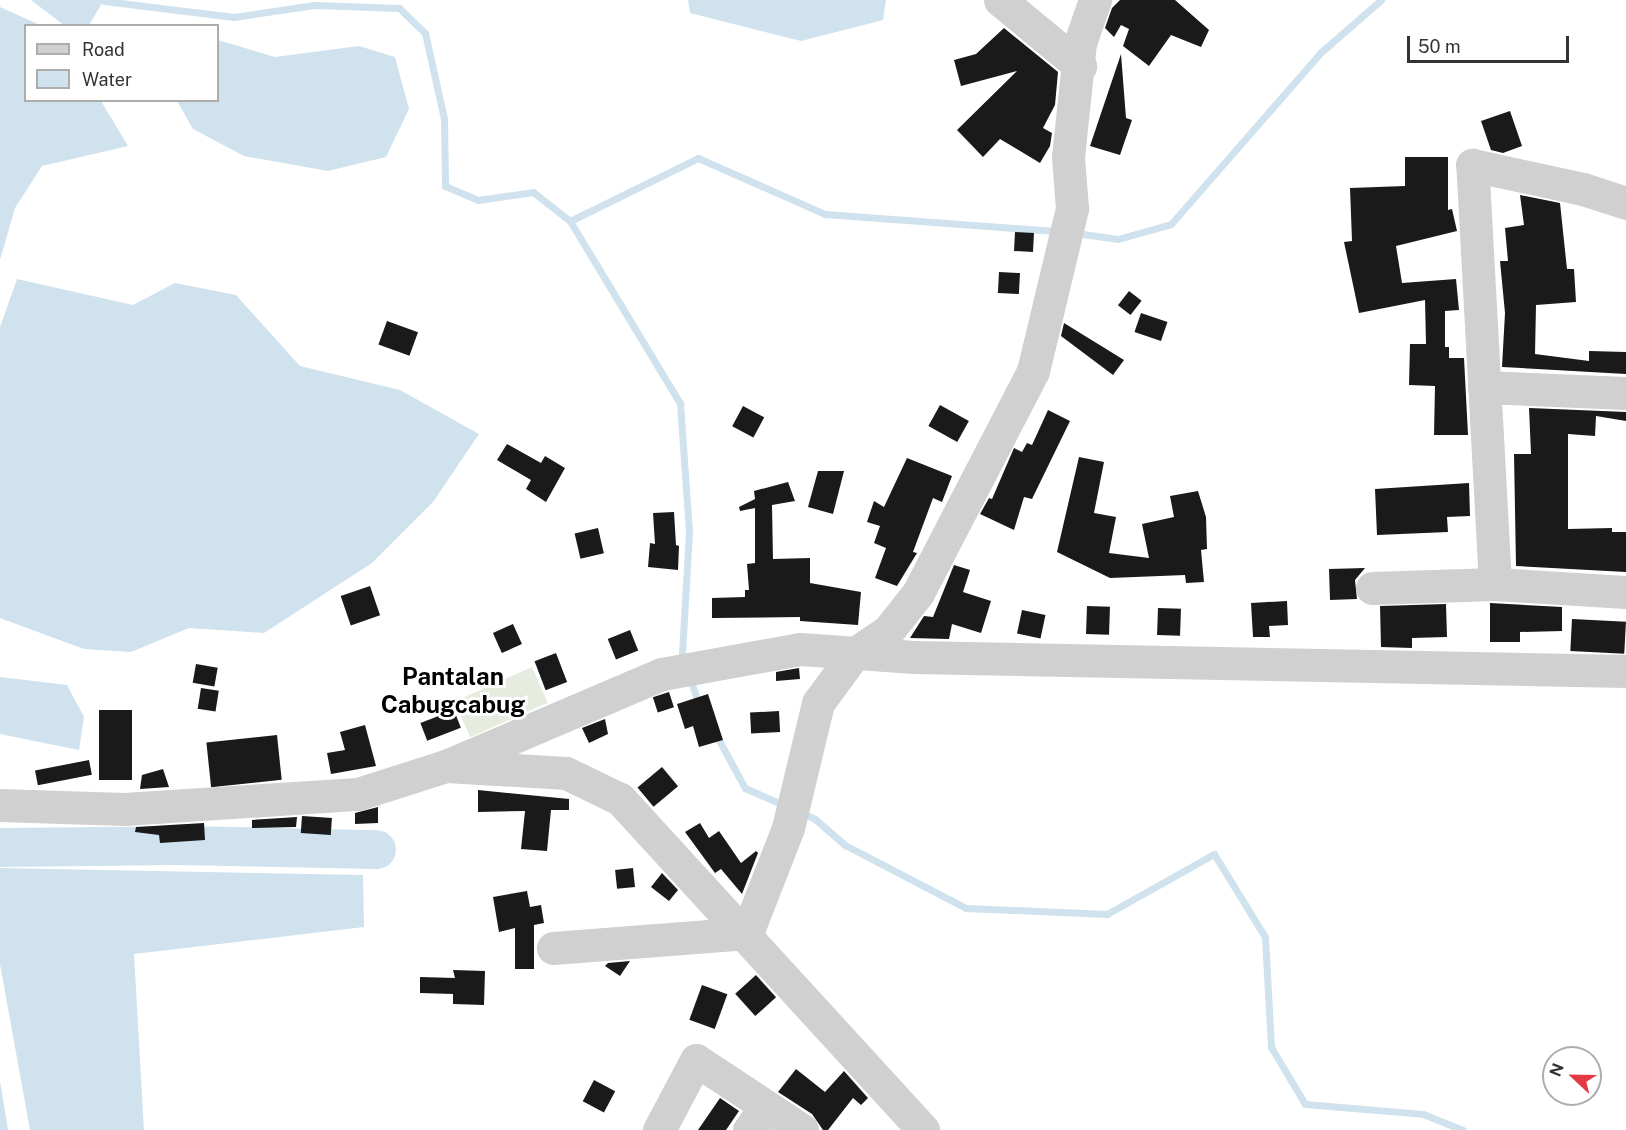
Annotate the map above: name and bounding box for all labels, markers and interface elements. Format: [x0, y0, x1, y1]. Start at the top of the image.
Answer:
legend [24, 24, 219, 102]
scale bar [1410, 24, 1572, 62]
text: 50 m [1418, 36, 1461, 57]
text: Road [82, 39, 125, 60]
text: Water [82, 69, 132, 90]
district label: Pantalan Cabugcabug [381, 663, 525, 719]
north arrow [1542, 1046, 1602, 1106]
text: N [1546, 1060, 1568, 1079]

